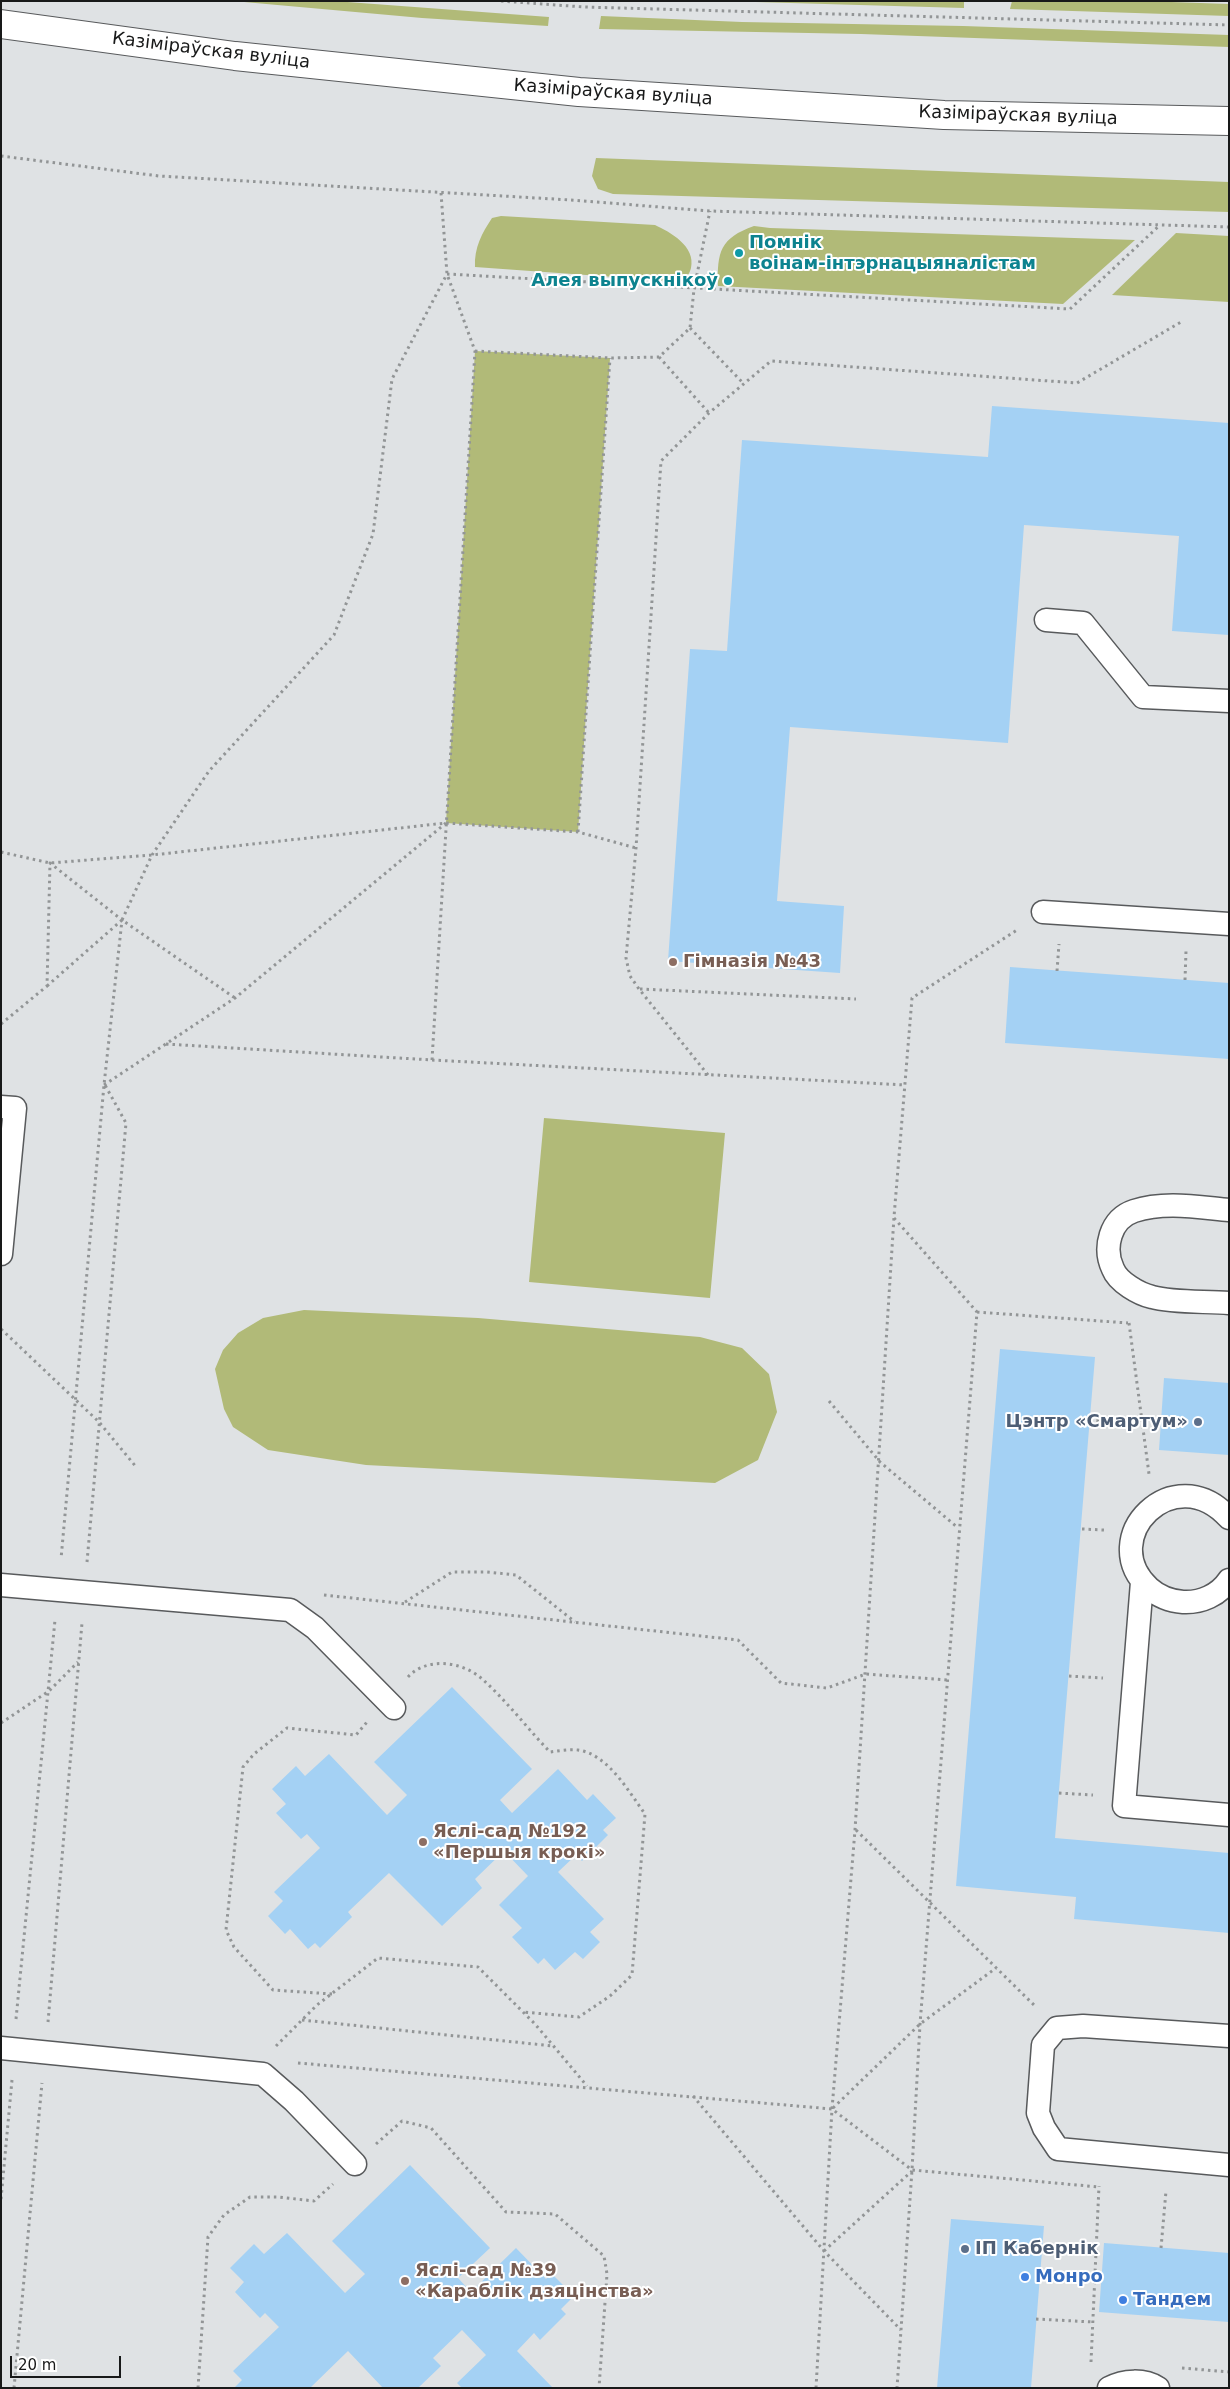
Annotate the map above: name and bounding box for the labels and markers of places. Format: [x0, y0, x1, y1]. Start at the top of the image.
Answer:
place label: Помнік воінам-інтэрнацыяналістам [749, 232, 1036, 274]
marker: Помнік воінам-інтэрнацыяналістам [733, 247, 745, 259]
place label: Алея выпускнікоў [531, 270, 718, 292]
marker: Алея выпускнікоў [722, 275, 734, 287]
place label: Гімназія №43 [683, 951, 821, 973]
marker: Гімназія №43 [667, 956, 679, 968]
place label: Цэнтр «Смартум» [1006, 1411, 1188, 1433]
marker: Цэнтр «Смартум» [1192, 1416, 1204, 1428]
place label: Яслі-сад №192 «Першыя крокі» [433, 1821, 605, 1864]
marker: Яслі-сад №192 «Першыя крокі» [417, 1836, 429, 1848]
place label: ІП Кабернік [975, 2238, 1098, 2260]
marker: ІП Кабернік [959, 2243, 971, 2255]
place label: Яслі-сад №39 «Караблік дзяцінства» [415, 2260, 654, 2302]
place label: Монро [1035, 2266, 1103, 2288]
marker: Монро [1019, 2271, 1031, 2283]
marker: Яслі-сад №39 «Караблік дзяцінства» [399, 2275, 411, 2287]
place label: Тандем [1133, 2289, 1211, 2311]
marker: Тандем [1117, 2294, 1129, 2306]

